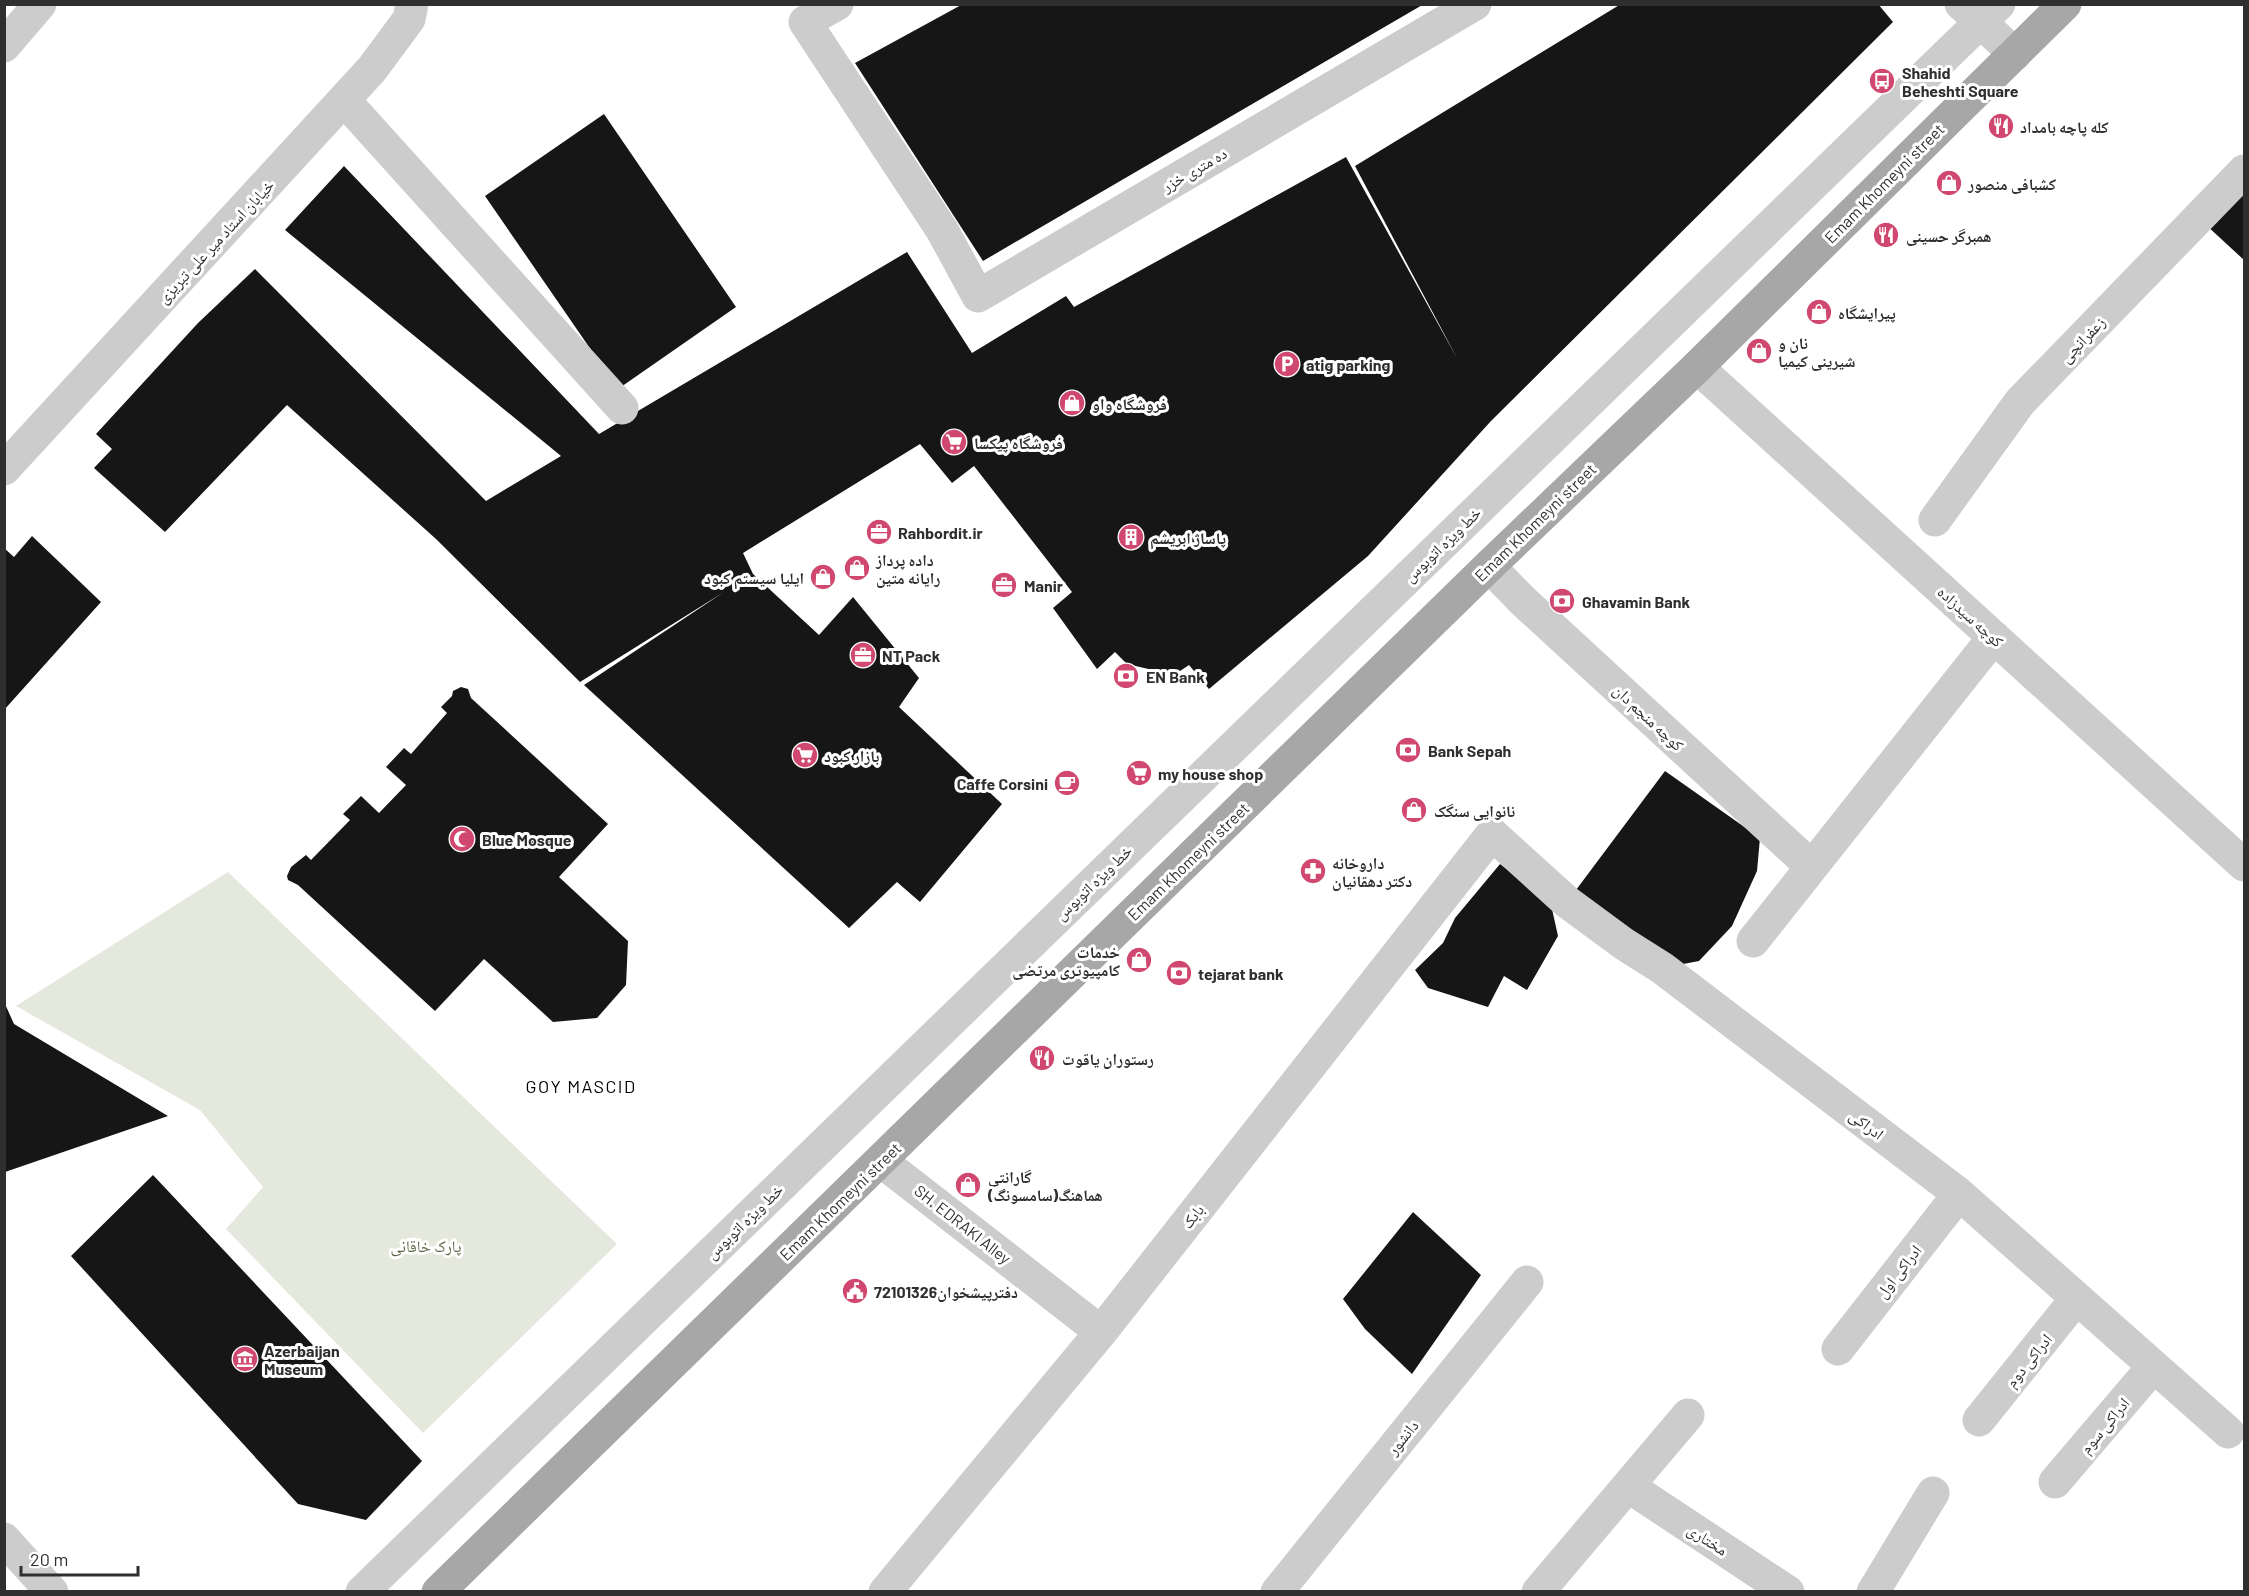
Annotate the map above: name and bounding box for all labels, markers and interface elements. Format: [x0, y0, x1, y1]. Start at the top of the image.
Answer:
place label: Shahid Beheshti Square [1902, 63, 2019, 100]
bus stop icon: Shahid Beheshti Square [1867, 66, 1897, 96]
restaurant icon: کله پاچه بامداد [1986, 111, 2016, 141]
place label: کله پاچه بامداد [2020, 117, 2109, 137]
street label: Emam Khomeyni street [1820, 119, 1948, 247]
street label: ده متری خزر [1157, 143, 1231, 197]
shop icon: کشبافی منصور [1934, 168, 1964, 198]
place label: کشبافی منصور [1967, 174, 2056, 194]
street label: خیابان استاد میر علی تبریزی [153, 175, 279, 308]
restaurant icon: همبرگر حسینی [1871, 220, 1901, 250]
place label: همبرگر حسینی [1906, 226, 1991, 246]
shop icon: پیرایشگاه [1804, 297, 1834, 327]
place label: پیرایشگاه [1838, 303, 1896, 323]
street label: زعفرانچی [2055, 312, 2110, 367]
place label: نان و شیرینی کیمیا [1778, 333, 1856, 371]
shop icon: نان و شیرینی کیمیا [1744, 336, 1774, 366]
parking icon: atig parking [1272, 349, 1302, 379]
place label: atig parking [1306, 355, 1391, 374]
shop icon: فروشگاه واو [1057, 388, 1087, 418]
place label: فروشگاه واو [1092, 394, 1167, 413]
supermarket icon: فروشگاه پیکسا [939, 427, 969, 457]
place label: فروشگاه پیکسا [974, 433, 1063, 453]
street label: Emam Khomeyni street [1470, 459, 1600, 585]
street label: خط ویژه اتوبوس [1399, 502, 1486, 587]
office icon: Rahbordit.ir [864, 517, 894, 547]
building icon: پاساژ ابریشم [1116, 522, 1146, 552]
place label: Rahbordit.ir [898, 523, 983, 542]
place label: پاساژ ابریشم [1150, 528, 1226, 550]
place label: داده پرداز رایانه متین [875, 550, 940, 588]
shop icon: داده پرداز رایانه متین [842, 553, 872, 583]
shop icon: ایلیا سیستم کبود [808, 562, 838, 592]
place label: ایلیا سیستم کبود [704, 568, 804, 590]
office icon: Manir [989, 570, 1019, 600]
place label: Manir [1024, 576, 1063, 595]
street label: کوچه سیدزاده [1934, 582, 2008, 651]
bank icon: Ghavamin Bank [1547, 586, 1577, 616]
place label: Ghavamin Bank [1582, 592, 1691, 611]
office icon: NT Pack [848, 640, 878, 670]
place label: NT Pack [882, 646, 941, 665]
bank icon: EN Bank [1111, 661, 1141, 691]
place label: EN Bank [1146, 667, 1205, 686]
street label: کوچه منجم دان [1609, 680, 1688, 756]
bank icon: Bank Sepah [1393, 735, 1423, 765]
supermarket icon: بازار کبود [790, 740, 820, 770]
place label: Bank Sepah [1428, 741, 1511, 760]
place label: بازار کبود [824, 746, 879, 765]
supermarket icon: my house shop [1124, 758, 1154, 788]
place label: my house shop [1158, 764, 1263, 783]
cafe icon: Caffe Corsini [1052, 768, 1082, 798]
place label: Caffe Corsini [957, 774, 1048, 793]
shop icon: نانوایی سنگک [1399, 795, 1429, 825]
street label: Emam Khomeyni street [1123, 798, 1253, 924]
place label: نانوایی سنگک [1434, 801, 1515, 821]
mosque icon: Blue Mosque [447, 824, 477, 854]
place label: Blue Mosque [482, 830, 572, 849]
street label: خط ویژه اتوبوس [1050, 840, 1137, 925]
place label: داروخانه دکتر دهقانیان [1332, 853, 1412, 891]
pharmacy icon: داروخانه دکتر دهقانیان [1298, 856, 1328, 886]
place label: خدمات کامپیوتری مرتضی [1012, 942, 1120, 980]
shop icon: خدمات کامپیوتری مرتضی [1124, 945, 1154, 975]
bank icon: tejarat bank [1164, 958, 1194, 988]
place label: tejarat bank [1198, 964, 1284, 983]
restaurant icon: رستوران یاقوت [1027, 1043, 1057, 1073]
place label: رستوران یاقوت [1062, 1049, 1154, 1069]
district label: GOY MASCID [525, 1075, 637, 1097]
street label: ادراکی [1845, 1105, 1888, 1145]
street label: Emam Khomeyni street [775, 1138, 905, 1264]
place label: گارانتی هماهنگ(سامسونگ) [987, 1167, 1103, 1204]
shop icon: گارانتی هماهنگ(سامسونگ) [953, 1170, 983, 1200]
street label: خط ویژه اتوبوس [701, 1179, 788, 1264]
street label: SH. EDRAKI Alley [911, 1180, 1015, 1268]
street label: بابک [1177, 1200, 1208, 1232]
park label: پارک خاقانی [391, 1236, 462, 1257]
street label: ادراکی اول [1871, 1241, 1926, 1303]
public building icon: دفترپیشخوان72101326 [840, 1276, 870, 1306]
place label: دفترپیشخوان72101326 [874, 1282, 1018, 1302]
street label: ادراکی دوم [2001, 1329, 2057, 1392]
place label: Azerbaijan Museum [264, 1341, 340, 1378]
museum icon: Azerbaijan Museum [230, 1344, 260, 1374]
street label: ادراکی سوم [2075, 1393, 2134, 1458]
street label: دانشور [1382, 1416, 1422, 1460]
street label: مختاری [1683, 1519, 1732, 1561]
scale bar [21, 1539, 138, 1577]
text: 20 m [30, 1548, 68, 1570]

